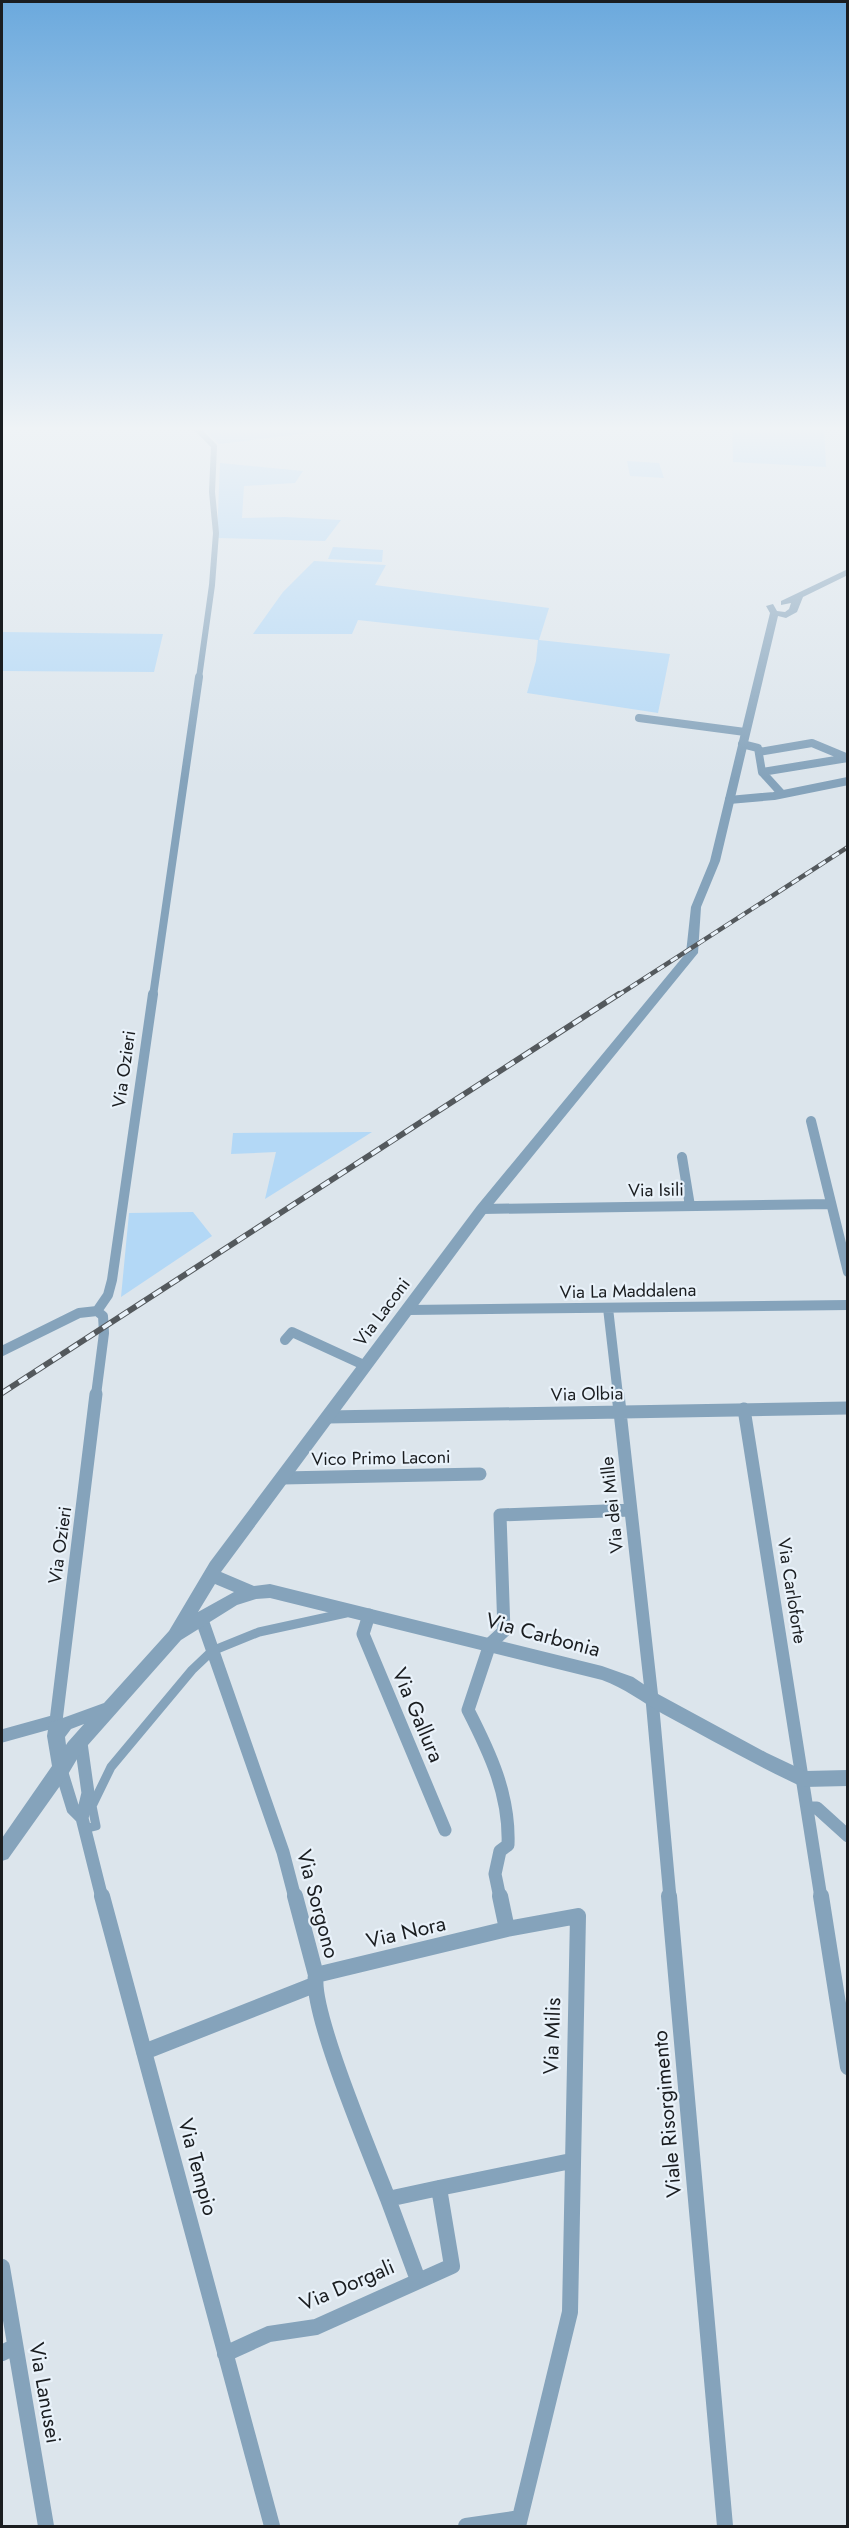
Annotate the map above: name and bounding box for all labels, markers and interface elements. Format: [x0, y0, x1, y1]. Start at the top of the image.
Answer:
street label: Via Ozieri [106, 1029, 142, 1109]
street label: Via Isili [628, 1177, 684, 1203]
street label: Via Laconi [348, 1272, 416, 1352]
street label: Via La Maddalena [559, 1277, 697, 1305]
street label: Via Olbia [550, 1380, 624, 1408]
street label: Vico Primo Laconi [311, 1444, 451, 1472]
street label: Via dei Mille [594, 1455, 630, 1555]
street label: Via Ozieri [42, 1505, 78, 1585]
street label: Via Carloforte [771, 1536, 813, 1646]
street label: Via Carbonia [482, 1605, 604, 1665]
street label: Via Gallura [385, 1663, 451, 1767]
street label: Via Sorgono [289, 1846, 347, 1962]
street label: Via Nora [363, 1908, 449, 1956]
street label: Via Milis [536, 1997, 568, 2075]
street label: Viale Risorgimento [645, 2029, 689, 2199]
street label: Via Tempio [171, 2115, 225, 2219]
street label: Via Dorgali [295, 2252, 399, 2318]
street label: Via Lanusei [21, 2340, 69, 2446]

